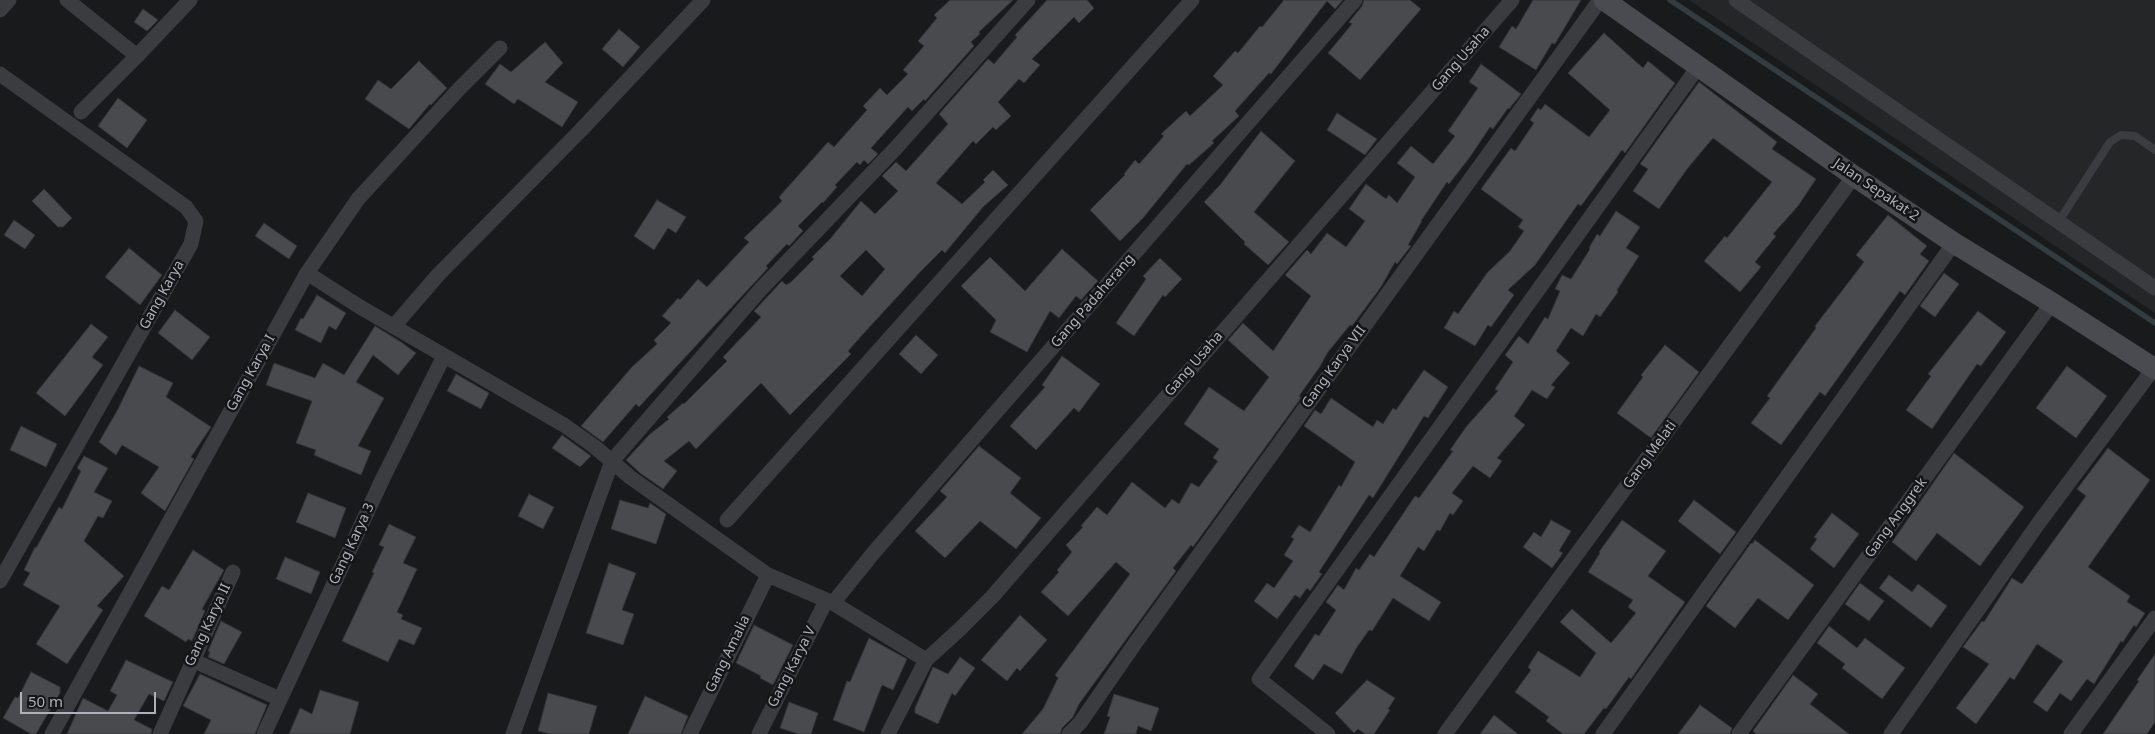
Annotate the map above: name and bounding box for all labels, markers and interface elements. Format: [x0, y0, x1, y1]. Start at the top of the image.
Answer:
street label: Gang Usaha [1428, 23, 1494, 95]
street label: Jalan Sepakat 2 [1830, 155, 1922, 225]
street label: Gang Padaherang [1048, 251, 1138, 351]
street label: Gang Karya [136, 258, 188, 332]
street label: Gang Karya VII [1298, 323, 1370, 411]
street label: Gang Usaha [1161, 328, 1227, 400]
street label: Gang Karya I [223, 332, 279, 414]
street label: Gang Melati [1620, 418, 1680, 492]
street label: Gang Anggrek [1861, 475, 1931, 561]
street label: Gang Karya 3 [326, 501, 378, 587]
street label: Gang Karya II [182, 581, 234, 669]
street label: Gang Amalia [702, 613, 754, 695]
street label: Gang Karya V [764, 624, 820, 710]
scale bar [22, 682, 159, 714]
text: 50 m [28, 691, 63, 711]

